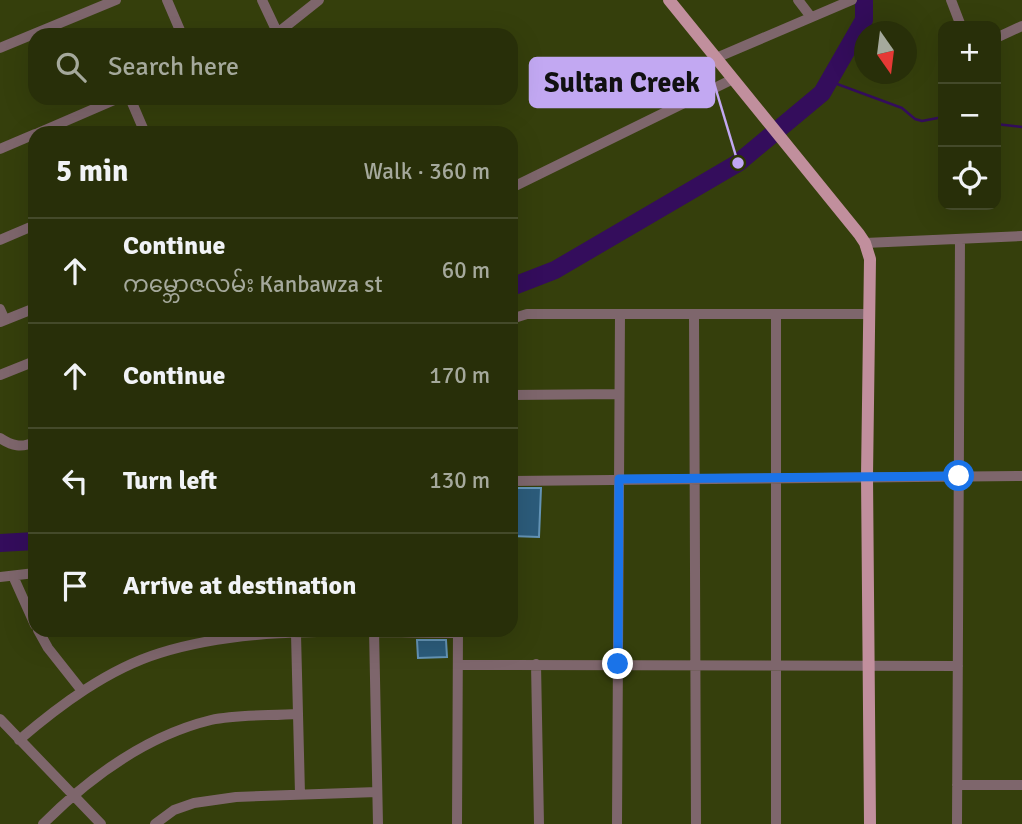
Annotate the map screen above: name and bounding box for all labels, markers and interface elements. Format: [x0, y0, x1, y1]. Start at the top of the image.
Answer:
north arrow [854, 21, 917, 84]
map controls [938, 21, 1001, 210]
button: + [938, 21, 1001, 84]
search box [28, 28, 518, 105]
icon: search [52, 48, 90, 86]
text: Search here [108, 51, 239, 83]
callout: Sultan Creek [530, 58, 714, 107]
text: Sultan Creek [544, 66, 700, 100]
button: − [938, 84, 1001, 147]
button: locate [938, 147, 1001, 210]
text: 5 min [56, 153, 128, 190]
text: Walk · 360 m [364, 157, 490, 186]
text: Continue [123, 230, 225, 262]
icon: ahead [56, 252, 94, 290]
text: 60 m [442, 256, 490, 285]
text: ကမ္ဘောဇလမ်း Kanbawza st [123, 270, 382, 299]
icon: ahead [56, 357, 94, 395]
text: Continue [123, 360, 225, 392]
text: 170 m [429, 361, 490, 390]
route start [943, 460, 974, 491]
icon: left [56, 462, 94, 500]
text: Turn left [123, 465, 217, 497]
text: 130 m [429, 466, 490, 495]
icon: arrive [56, 567, 94, 605]
text: Arrive at destination [123, 570, 356, 602]
route end [602, 648, 633, 679]

